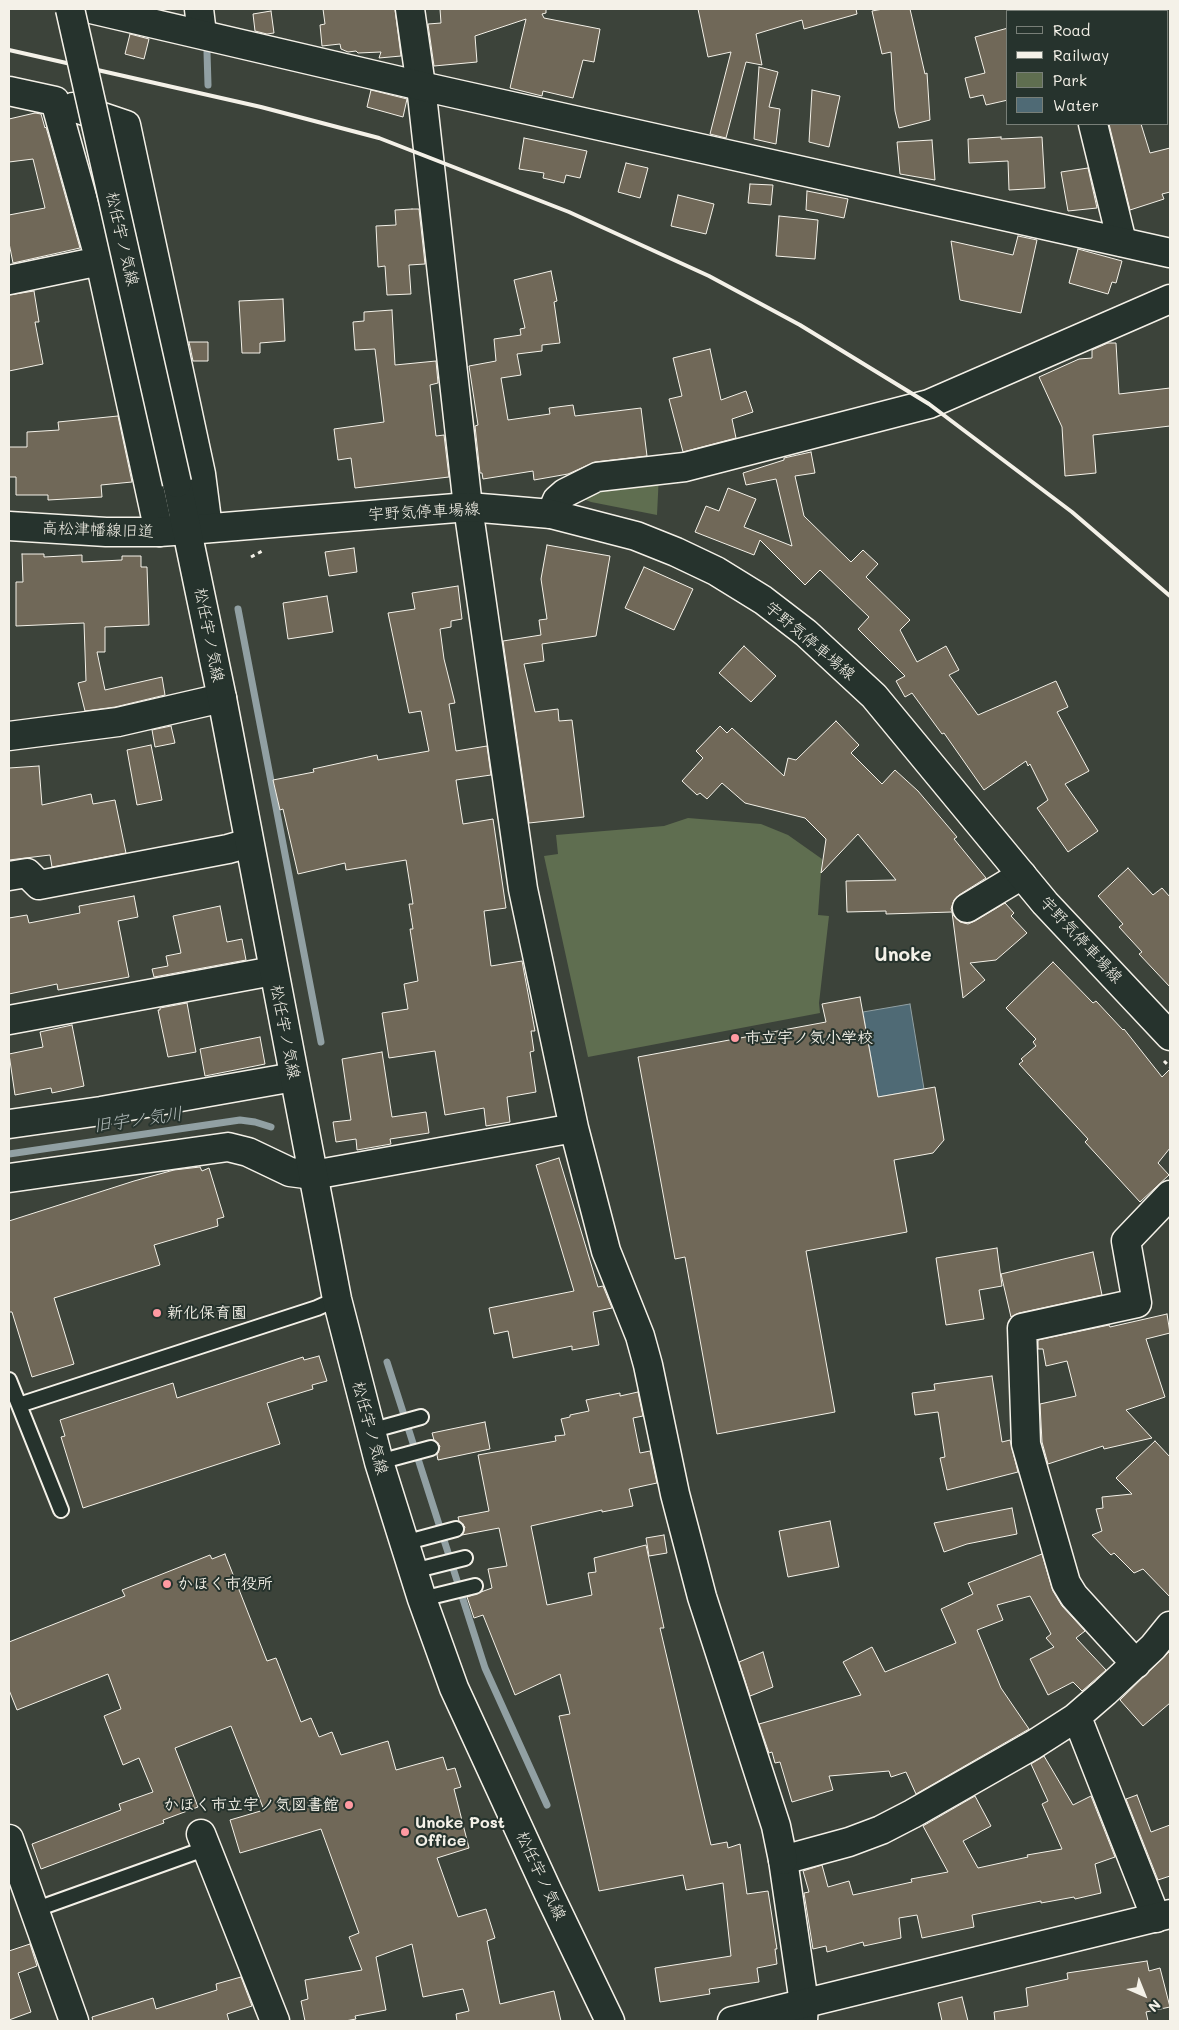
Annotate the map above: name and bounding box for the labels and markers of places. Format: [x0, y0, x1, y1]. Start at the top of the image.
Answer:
place label: 市立宇ノ気小学校 [745, 1028, 873, 1048]
marker: 市立宇ノ気小学校 [729, 1032, 741, 1044]
place label: 新化保育園 [167, 1303, 247, 1323]
marker: 新化保育園 [151, 1307, 163, 1319]
place label: かほく市役所 [177, 1574, 273, 1594]
marker: かほく市役所 [161, 1578, 173, 1590]
place label: かほく市立宇ノ気図書館 [163, 1795, 339, 1815]
marker: かほく市立宇ノ気図書館 [343, 1799, 355, 1811]
place label: Unoke Post Office [415, 1813, 505, 1851]
marker: Unoke Post Office [399, 1826, 411, 1838]

